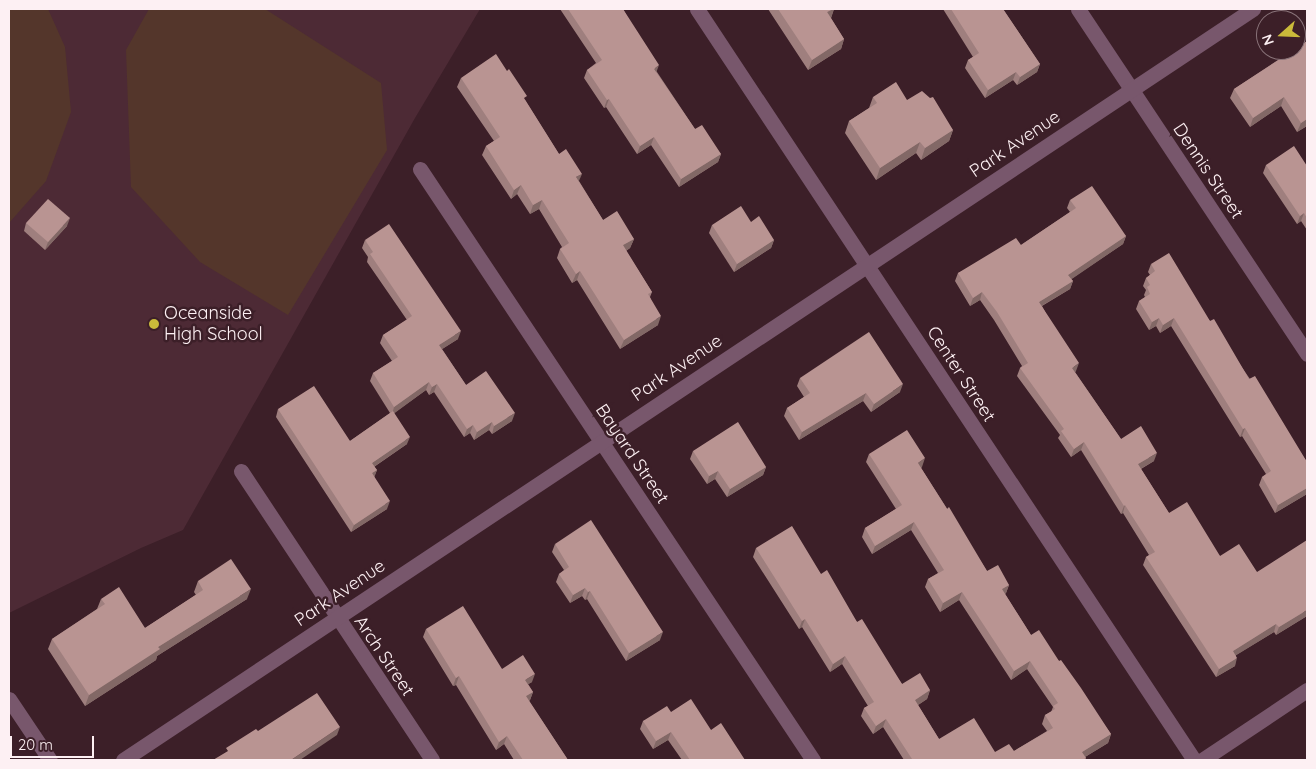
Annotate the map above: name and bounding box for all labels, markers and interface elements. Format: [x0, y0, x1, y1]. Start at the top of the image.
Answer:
north arrow [1256, 10, 1306, 60]
text: N [1258, 32, 1278, 48]
street label: Park Avenue [966, 106, 1064, 182]
street label: Dennis Street [1168, 119, 1248, 223]
place label: Oceanside High School [164, 303, 263, 346]
marker: Oceanside High School [148, 318, 160, 330]
street label: Center Street [922, 322, 1000, 426]
street label: Park Avenue [628, 330, 726, 406]
street label: Bayard Street [591, 400, 673, 508]
street label: Park Avenue [291, 555, 389, 631]
street label: Arch Street [349, 612, 419, 700]
scale bar [12, 726, 96, 758]
text: 20 m [18, 735, 53, 754]

